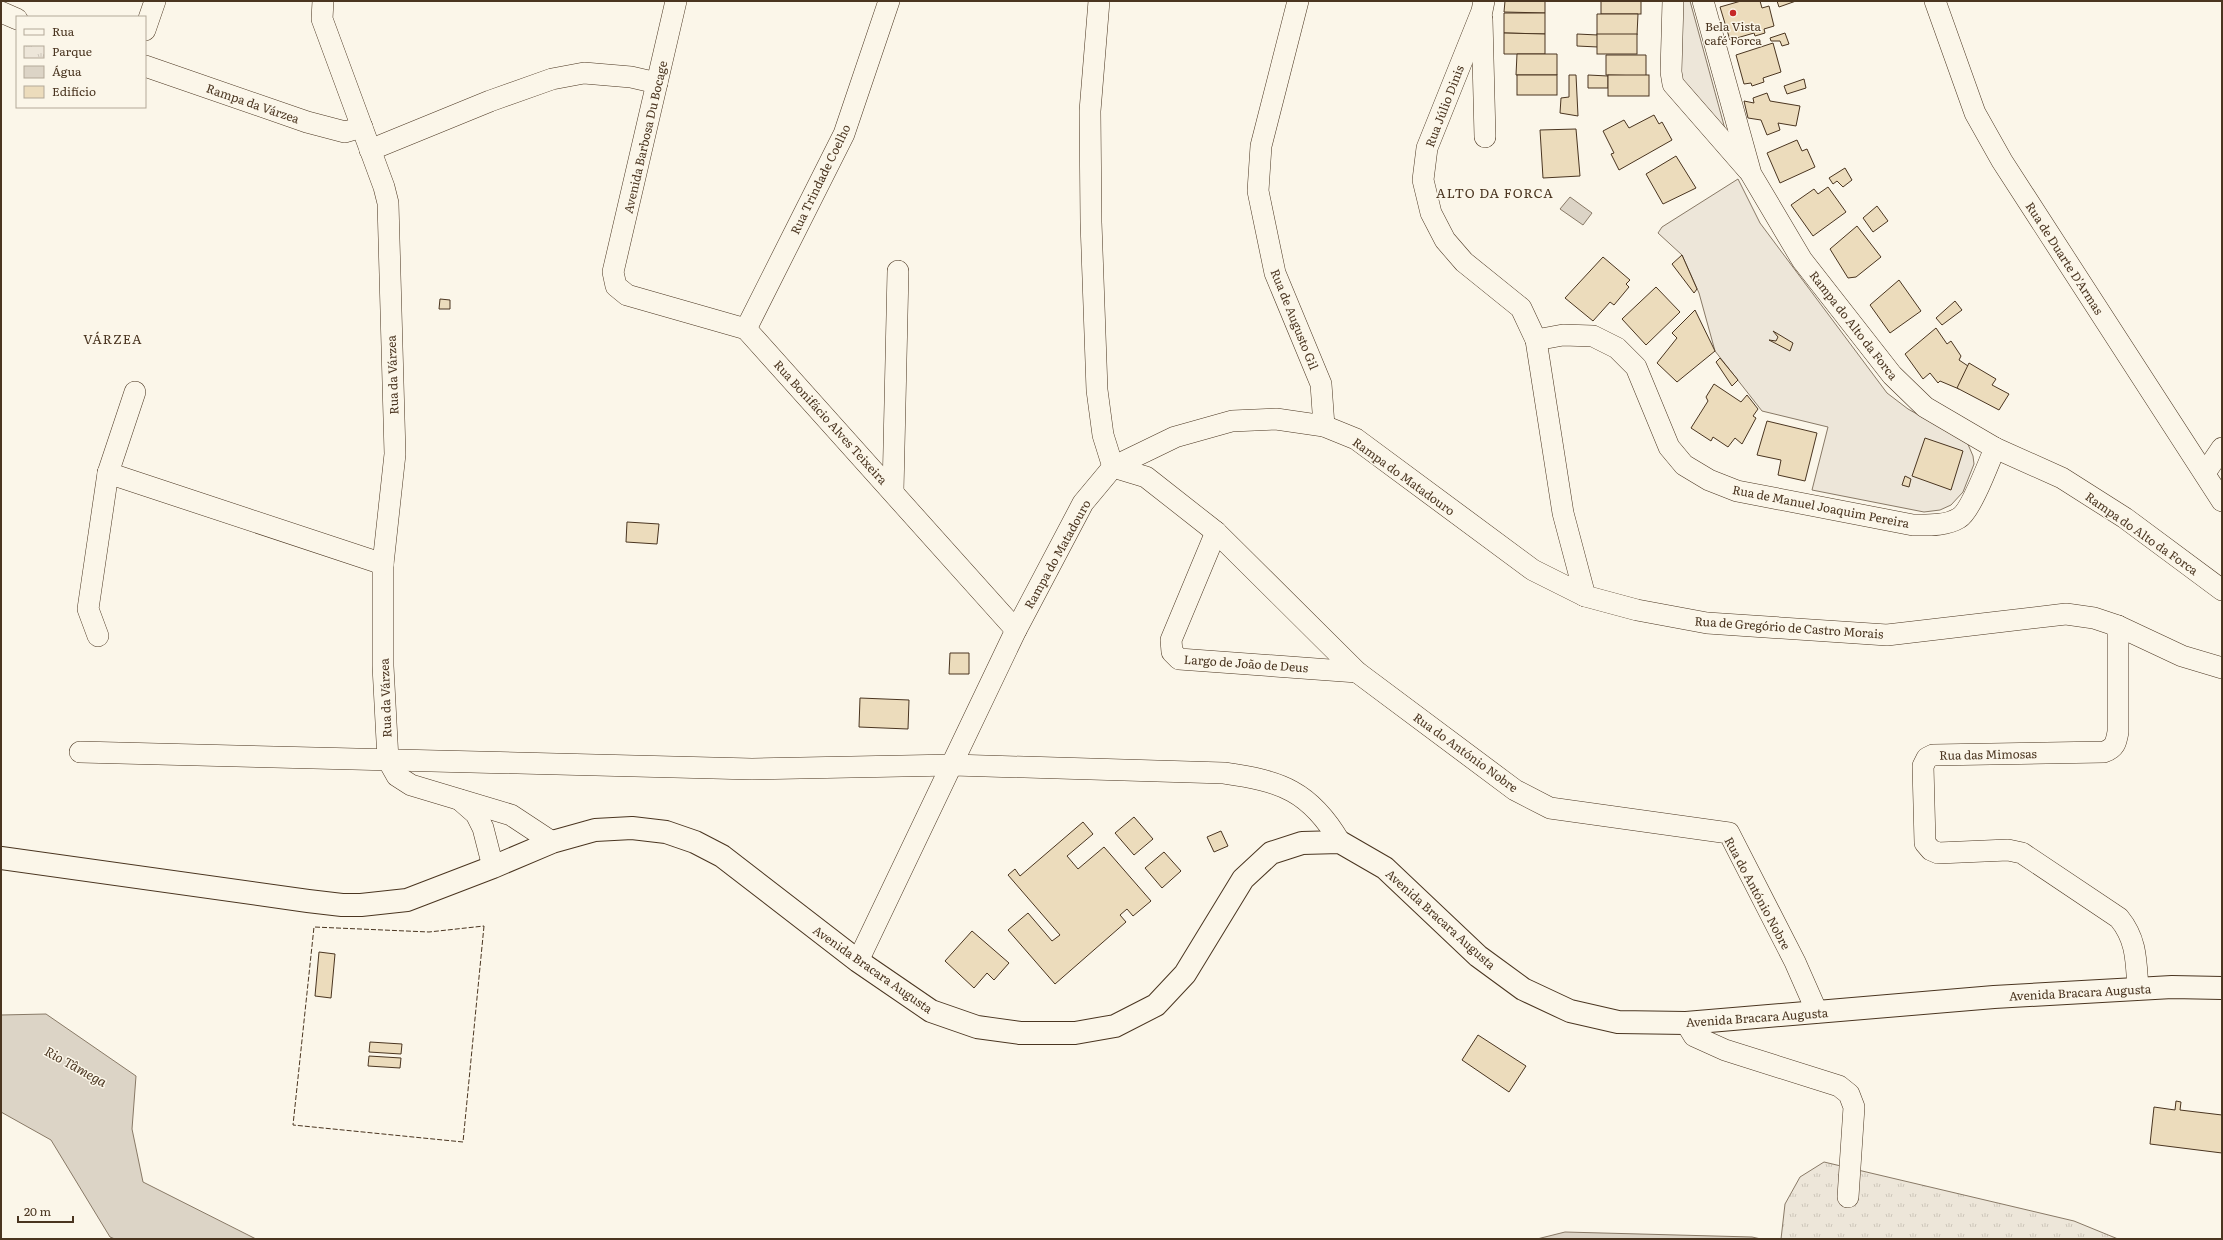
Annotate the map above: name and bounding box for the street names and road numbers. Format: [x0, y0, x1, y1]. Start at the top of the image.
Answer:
street label: Avenida Barbosa Du Bocage [619, 59, 671, 215]
street label: Rua Júlio Dinis [1420, 62, 1468, 150]
street label: Rampa da Várzea [204, 79, 303, 128]
street label: Rua Trindade Coelho [785, 121, 855, 237]
street label: Rua de Duarte D'Armas [2022, 198, 2109, 318]
street label: Rua de Augusto Gil [1267, 266, 1323, 372]
street label: Rampa do Alto da Forca [1806, 267, 1903, 384]
street label: Rua da Várzea [382, 334, 402, 415]
street label: Rua Bonifácio Alves Teixeira [770, 356, 892, 489]
street label: Rampa do Matadouro [1349, 433, 1459, 519]
street label: Rua de Manuel Joaquim Pereira [1731, 480, 1912, 532]
street label: Rampa do Alto da Forca [2082, 487, 2203, 579]
street label: Rampa do Matadouro [1019, 496, 1095, 612]
street label: Rua de Gregório de Castro Morais [1694, 611, 1885, 643]
street label: Largo de João de Deus [1183, 650, 1309, 676]
street label: Rua da Várzea [375, 657, 395, 738]
street label: Rua do António Nobre [1410, 708, 1522, 796]
street label: Rua das Mimosas [1939, 744, 2038, 764]
street label: Rua do António Nobre [1721, 833, 1795, 953]
street label: Avenida Bracara Augusta [1382, 865, 1500, 974]
street label: Avenida Bracara Augusta [809, 921, 937, 1018]
street label: Avenida Bracara Augusta [2008, 979, 2152, 1005]
street label: Avenida Bracara Augusta [1685, 1003, 1829, 1031]

